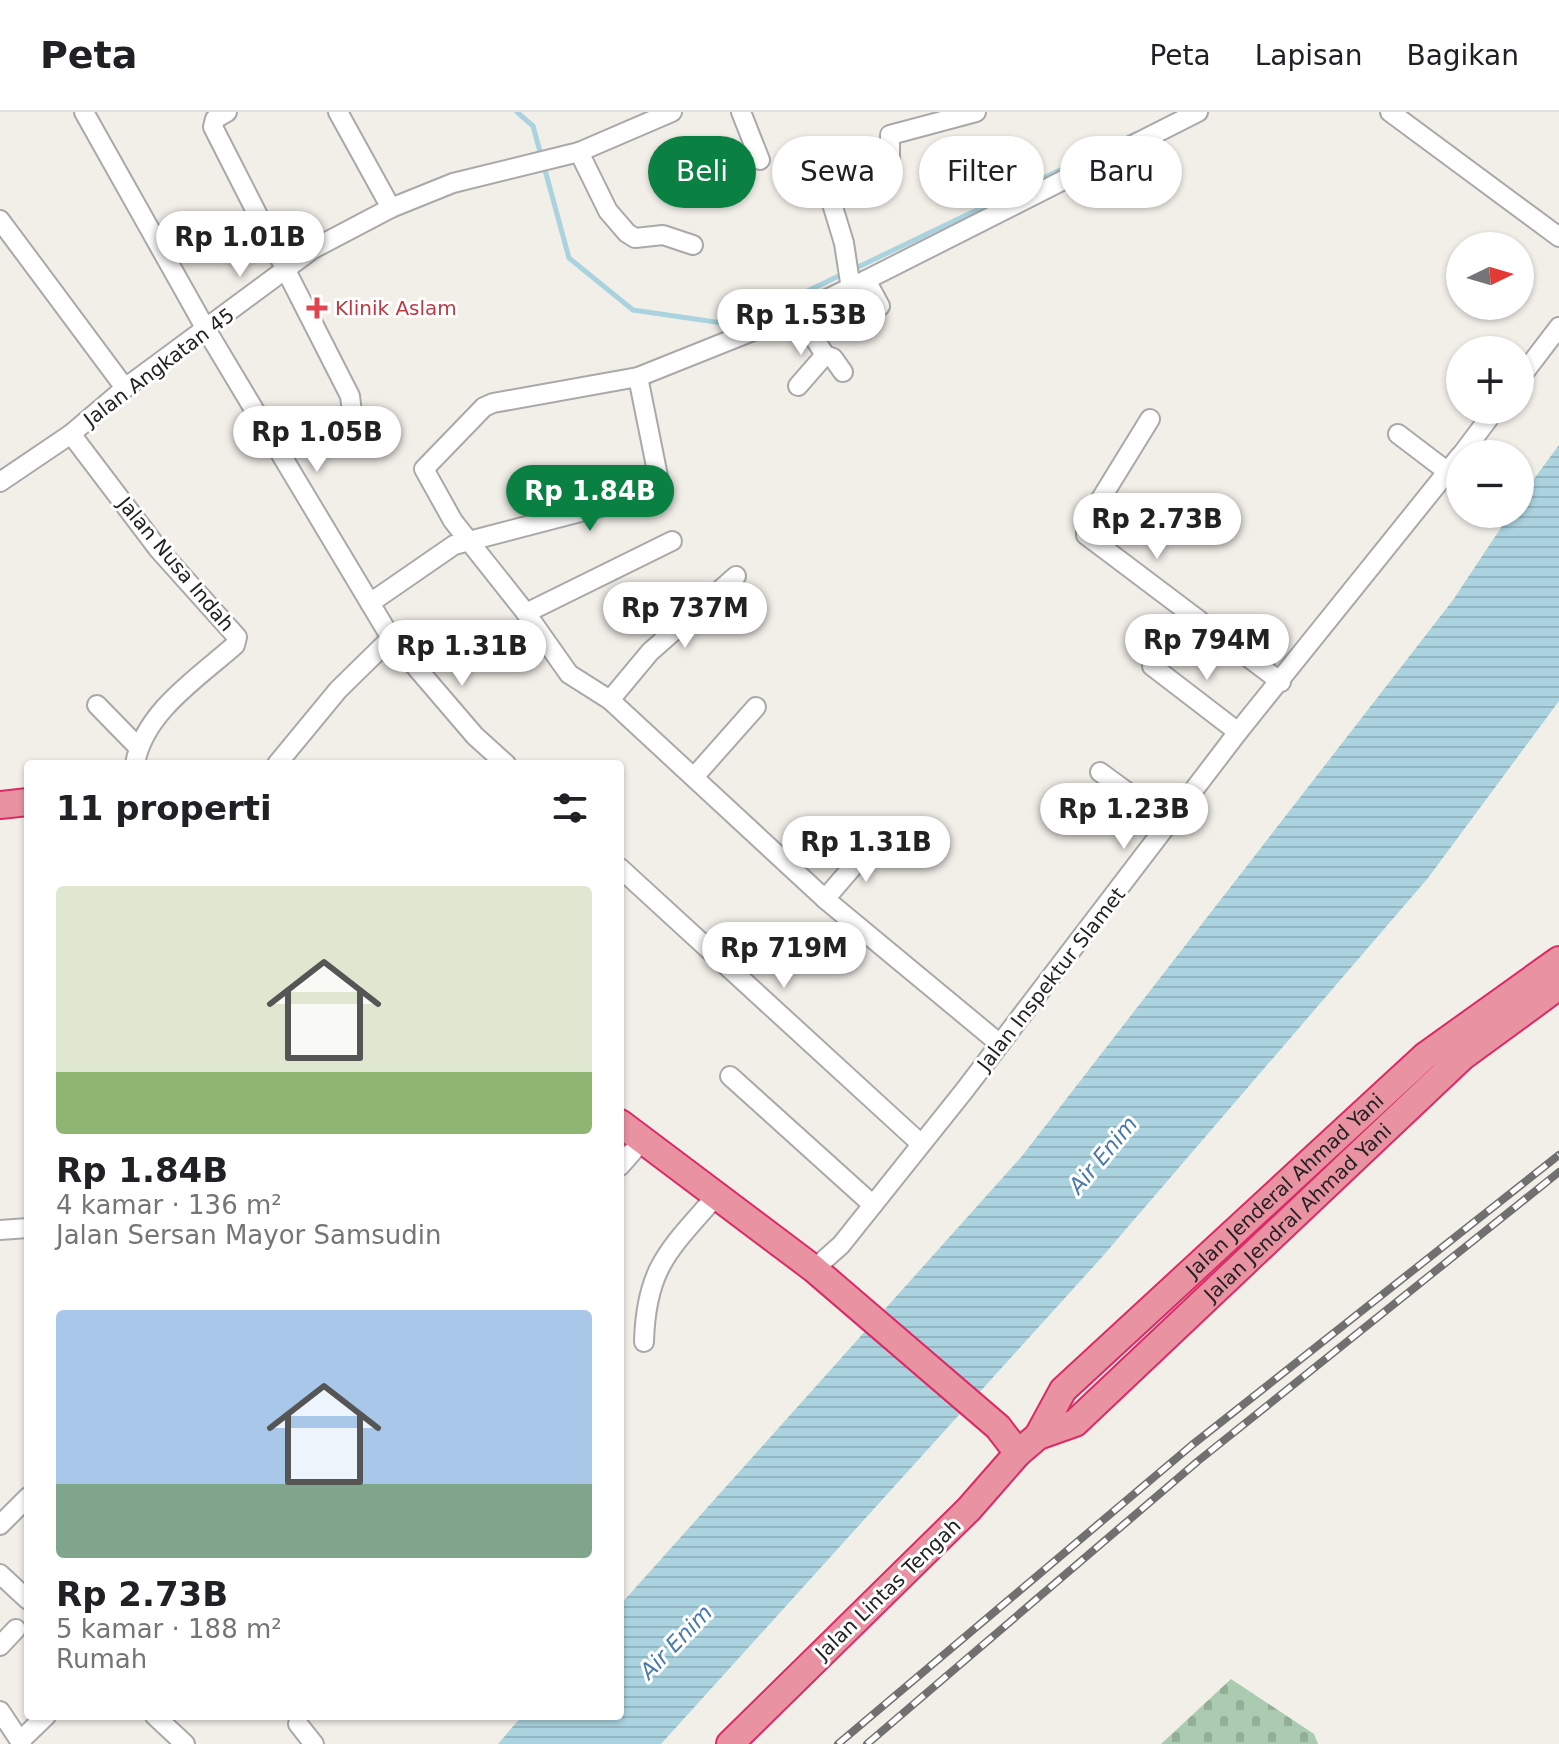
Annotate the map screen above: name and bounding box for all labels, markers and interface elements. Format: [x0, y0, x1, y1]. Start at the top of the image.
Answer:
text: Peta [40, 33, 137, 77]
text: Peta [1149, 39, 1211, 72]
text: Lapisan [1255, 39, 1362, 72]
text: Bagikan [1406, 39, 1519, 72]
chip: Beli [648, 136, 756, 208]
chip: Sewa [772, 136, 903, 208]
chip: Filter [919, 136, 1044, 208]
chip: Baru [1060, 136, 1182, 208]
pin: Rp 1.01B [157, 211, 323, 279]
text: Rp 1.01B [174, 222, 306, 252]
north arrow [1446, 232, 1534, 320]
map controls [1446, 232, 1534, 528]
pin: Rp 1.53B [718, 289, 884, 357]
place label: Klinik Aslam [335, 296, 457, 320]
marker: Klinik Aslam [306, 297, 328, 319]
text: Rp 1.53B [735, 300, 867, 330]
street label: Jalan Angkatan 45 [77, 303, 239, 433]
button: + [1446, 336, 1534, 424]
pin: Rp 1.05B [234, 406, 400, 474]
text: Rp 1.05B [251, 417, 383, 447]
button: − [1446, 440, 1534, 528]
pin: Rp 1.84B [507, 465, 673, 533]
text: Rp 1.84B [524, 476, 656, 506]
street label: Jalan Nusa Indah [112, 490, 239, 636]
pin: Rp 2.73B [1074, 493, 1240, 561]
text: Rp 2.73B [1091, 504, 1223, 534]
pin: Rp 737M [611, 582, 759, 650]
text: Rp 737M [621, 593, 749, 623]
pin: Rp 794M [1133, 614, 1281, 682]
pin: Rp 1.31B [379, 620, 545, 688]
text: Rp 794M [1143, 625, 1271, 655]
text: Rp 1.31B [396, 631, 528, 661]
pin: Rp 1.23B [1041, 783, 1207, 851]
icon: filters [548, 786, 592, 830]
text: 11 properti [56, 788, 272, 828]
text: Rp 1.23B [1058, 794, 1190, 824]
pin: Rp 1.31B [783, 816, 949, 884]
text: Rp 1.31B [800, 827, 932, 857]
street label: Jalan Inspektur Slamet [971, 883, 1130, 1077]
pin: Rp 719M [710, 922, 858, 990]
text: Rp 719M [720, 933, 848, 963]
icon: home [252, 938, 396, 1082]
street label: Jalan Jenderal Ahmad Yani [1179, 1088, 1389, 1284]
water label: Air Enim [1062, 1111, 1142, 1200]
street label: Jalan Jendral Ahmad Yani [1198, 1118, 1396, 1308]
text: Rp 1.84B [56, 1150, 228, 1190]
text: 4 kamar · 136 m² [56, 1190, 282, 1220]
text: Jalan Sersan Mayor Samsudin [56, 1220, 442, 1250]
icon: home [252, 1362, 396, 1506]
street label: Jalan Lintas Tengah [809, 1513, 966, 1666]
text: Rp 2.73B [56, 1574, 228, 1614]
water label: Air Enim [633, 1600, 717, 1685]
text: 5 kamar · 188 m² [56, 1614, 282, 1644]
text: Rumah [56, 1644, 147, 1674]

